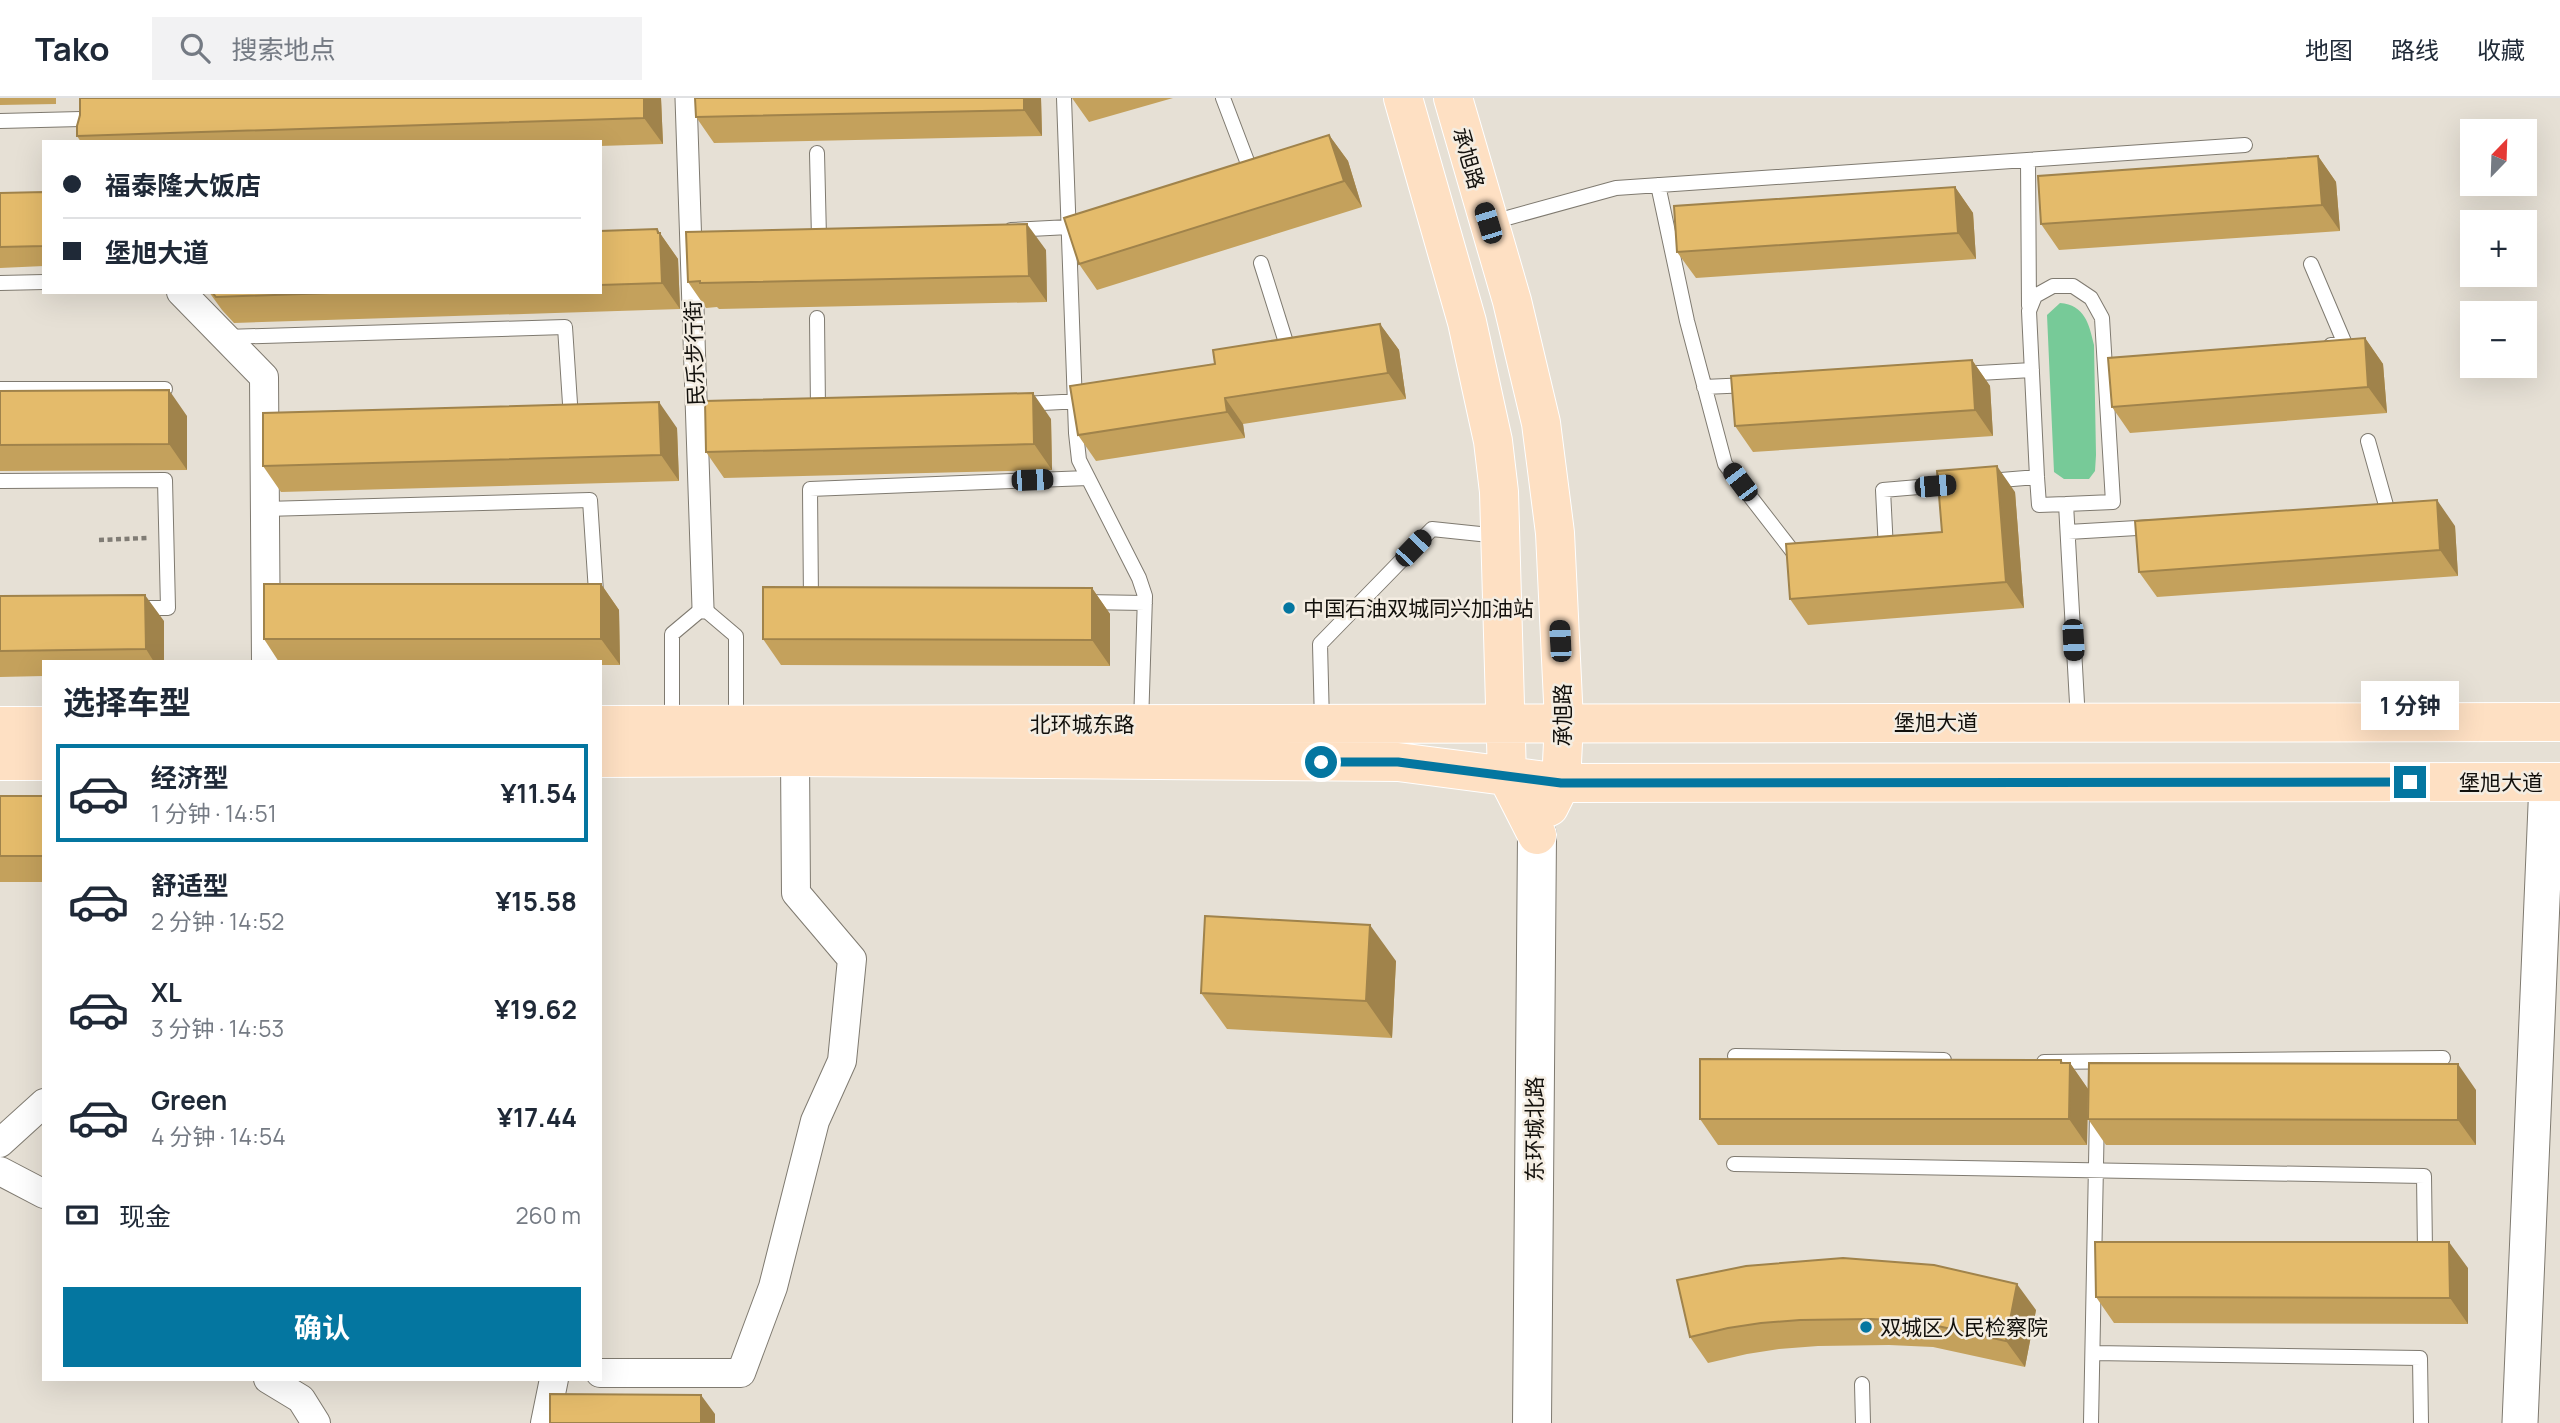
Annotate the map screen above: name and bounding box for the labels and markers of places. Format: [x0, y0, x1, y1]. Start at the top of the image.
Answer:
place label: 中国石油双城同兴加油站 [1303, 594, 1534, 622]
marker: 中国石油双城同兴加油站 [1281, 600, 1297, 616]
place label: 双城区人民检察院 [1880, 1313, 2048, 1341]
marker: 双城区人民检察院 [1858, 1319, 1874, 1335]

